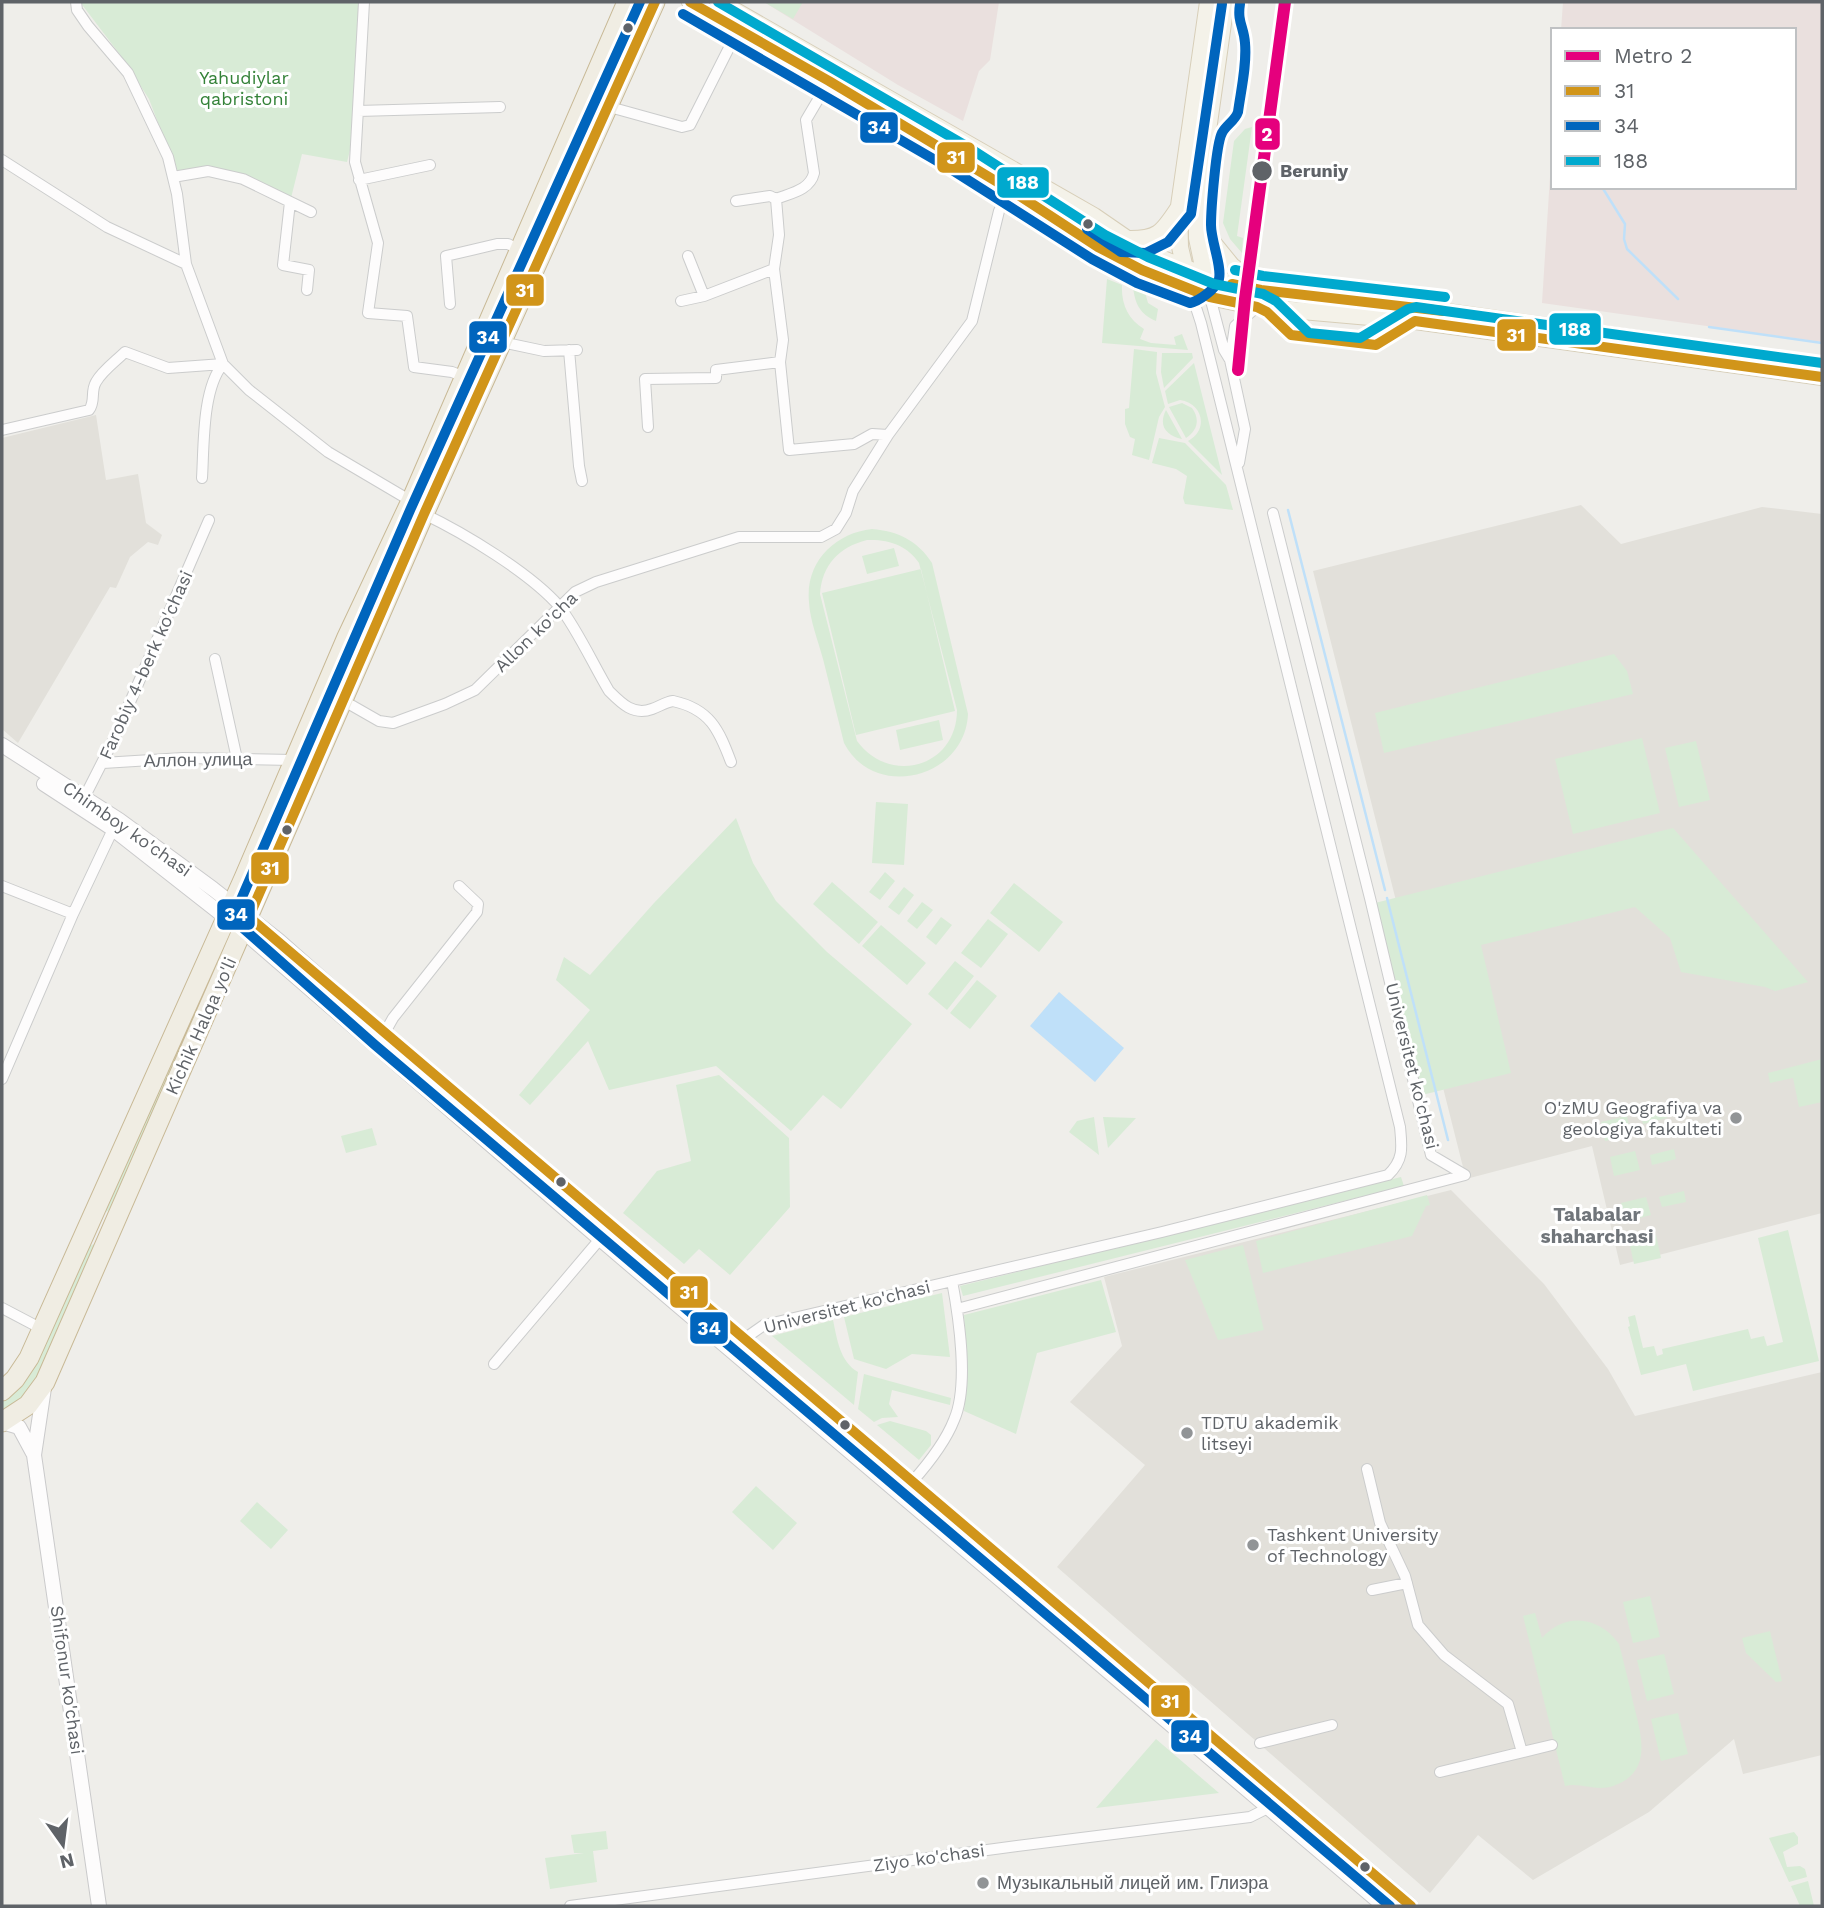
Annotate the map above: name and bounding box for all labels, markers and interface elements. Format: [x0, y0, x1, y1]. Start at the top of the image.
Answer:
unlabelled marker [621, 21, 635, 35]
legend [1551, 28, 1796, 189]
text: Metro 2 [1614, 43, 1693, 68]
park label: Yahudiylar qabristoni [199, 67, 289, 109]
text: 31 [1614, 78, 1634, 103]
line badge: 34 [859, 111, 899, 144]
text: 34 [1614, 113, 1639, 138]
text: 34 [867, 116, 891, 139]
line badge: 2 [1254, 117, 1281, 151]
text: 2 [1261, 123, 1273, 146]
line badge: 31 [936, 141, 976, 174]
text: 31 [946, 146, 966, 169]
text: 188 [1614, 148, 1648, 173]
marker: Beruniy [1250, 159, 1274, 183]
place label: Beruniy [1280, 160, 1349, 181]
line badge: 188 [996, 166, 1050, 199]
text: 188 [1007, 171, 1039, 194]
unlabelled marker [1081, 217, 1095, 231]
line badge: 31 [505, 273, 545, 307]
text: 31 [515, 279, 535, 302]
line badge: 188 [1548, 312, 1602, 346]
line badge: 31 [1496, 318, 1537, 352]
text: 188 [1559, 318, 1591, 341]
line badge: 34 [468, 320, 508, 354]
text: 31 [1506, 324, 1526, 347]
text: 34 [476, 326, 500, 349]
street label: Farobiy 4-berk ko'chasi [94, 567, 197, 762]
street label: Allon ko'cha [490, 587, 581, 676]
street label: Аллон улица [143, 748, 254, 771]
street label: Chimboy ko'chasi [59, 776, 196, 881]
unlabelled marker [280, 823, 294, 837]
line badge: 31 [250, 851, 290, 885]
text: 31 [260, 857, 280, 880]
line badge: 34 [216, 898, 256, 931]
text: 34 [224, 903, 248, 926]
street label: Kichik Halqa yo'li [161, 954, 240, 1098]
street label: Universitet ko'chasi [1382, 980, 1443, 1151]
place label: O'zMU Geografiya va geologiya fakulteti [1544, 1097, 1722, 1139]
marker: O'zMU Geografiya va geologiya fakulteti [1728, 1110, 1744, 1126]
unlabelled marker [554, 1175, 568, 1189]
district label: Talabalar shaharchasi [1541, 1203, 1653, 1248]
line badge: 31 [669, 1275, 709, 1309]
street label: Universitet ko'chasi [761, 1276, 932, 1337]
text: 31 [679, 1281, 699, 1304]
line badge: 34 [689, 1311, 729, 1345]
text: 34 [697, 1317, 721, 1340]
place label: TDTU akademik litseyi [1201, 1412, 1338, 1454]
unlabelled marker [838, 1418, 852, 1432]
marker: TDTU akademik litseyi [1179, 1425, 1195, 1441]
place label: Tashkent University of Technology [1267, 1524, 1439, 1566]
marker: Tashkent University of Technology [1245, 1537, 1261, 1553]
street label: Shifonur ko'chasi [47, 1604, 88, 1756]
line badge: 31 [1150, 1684, 1191, 1718]
text: 31 [1160, 1690, 1180, 1713]
line badge: 34 [1170, 1719, 1210, 1753]
text: 34 [1178, 1725, 1202, 1748]
north arrow [28, 1810, 98, 1880]
street label: Ziyo ko'chasi [872, 1839, 986, 1876]
text: N [57, 1848, 77, 1874]
unlabelled marker [1358, 1860, 1372, 1874]
place label: Музыкальный лицей им. Глиэра [997, 1872, 1269, 1893]
marker: Музыкальный лицей им. Глиэра [975, 1875, 991, 1891]

